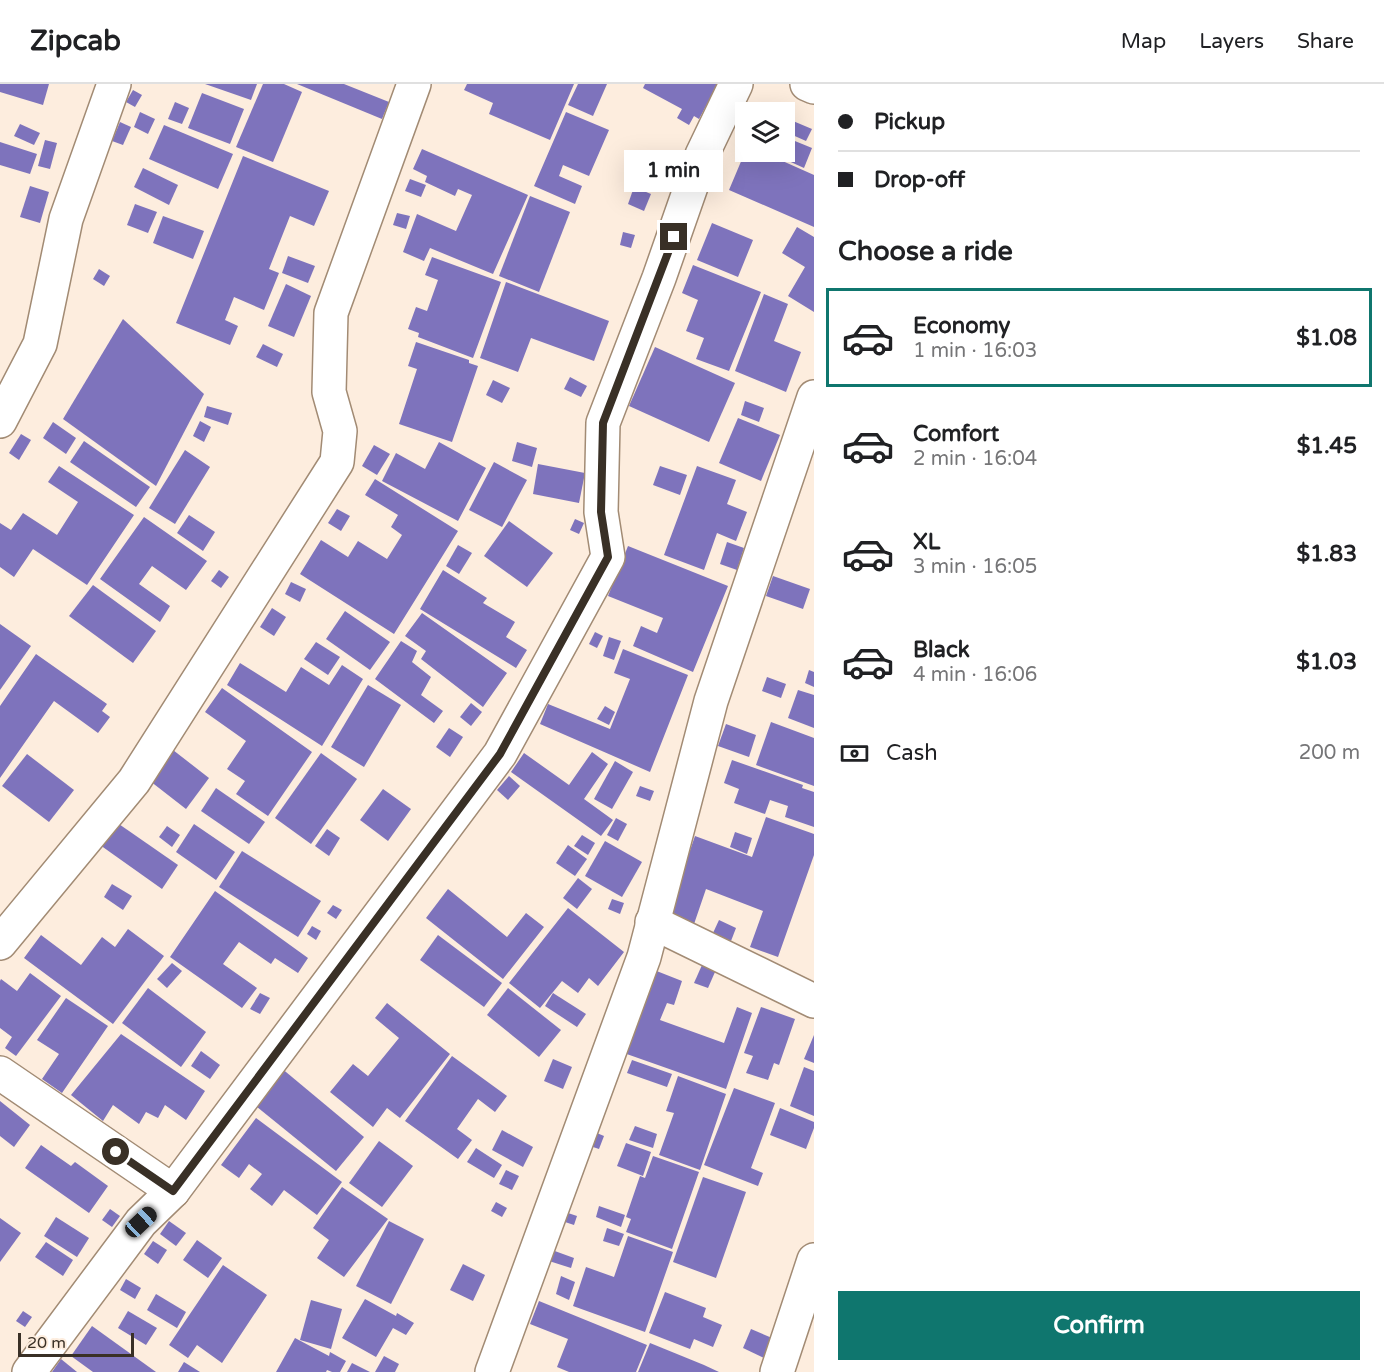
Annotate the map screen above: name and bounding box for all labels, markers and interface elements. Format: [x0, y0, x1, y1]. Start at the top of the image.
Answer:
text: Zipcab [30, 24, 121, 58]
text: Map [1121, 29, 1166, 54]
text: Layers [1199, 29, 1264, 54]
text: Share [1297, 29, 1354, 54]
map controls [735, 102, 795, 162]
button: layers [735, 102, 795, 162]
text: Pickup [874, 109, 945, 135]
callout: 1 min [624, 150, 724, 192]
text: 1 min [647, 159, 700, 183]
text: Drop-off [874, 167, 965, 193]
route end [660, 223, 687, 250]
text: Choose a ride [838, 235, 1013, 268]
icon: car [841, 311, 895, 365]
text: Economy [913, 313, 1010, 339]
text: $1.08 [1296, 325, 1357, 351]
text: 1 min · 16:03 [913, 339, 1037, 363]
icon: car [841, 419, 895, 473]
text: Comfort [913, 421, 999, 447]
text: $1.45 [1297, 433, 1357, 459]
text: 2 min · 16:04 [913, 447, 1037, 471]
icon: car [841, 527, 895, 581]
text: XL [913, 529, 940, 555]
text: $1.83 [1296, 541, 1357, 567]
text: 3 min · 16:05 [913, 555, 1037, 579]
icon: car [841, 635, 895, 689]
text: Black [913, 637, 970, 663]
text: $1.03 [1296, 649, 1357, 675]
text: 4 min · 16:06 [913, 663, 1037, 687]
icon: cash [838, 737, 871, 770]
text: Cash [886, 740, 938, 766]
text: 200 m [1299, 741, 1360, 765]
route start [102, 1138, 129, 1165]
car [122, 1203, 160, 1241]
button: Confirm [838, 1291, 1360, 1360]
scale bar [18, 1330, 134, 1358]
text: 20 m [27, 1333, 66, 1353]

